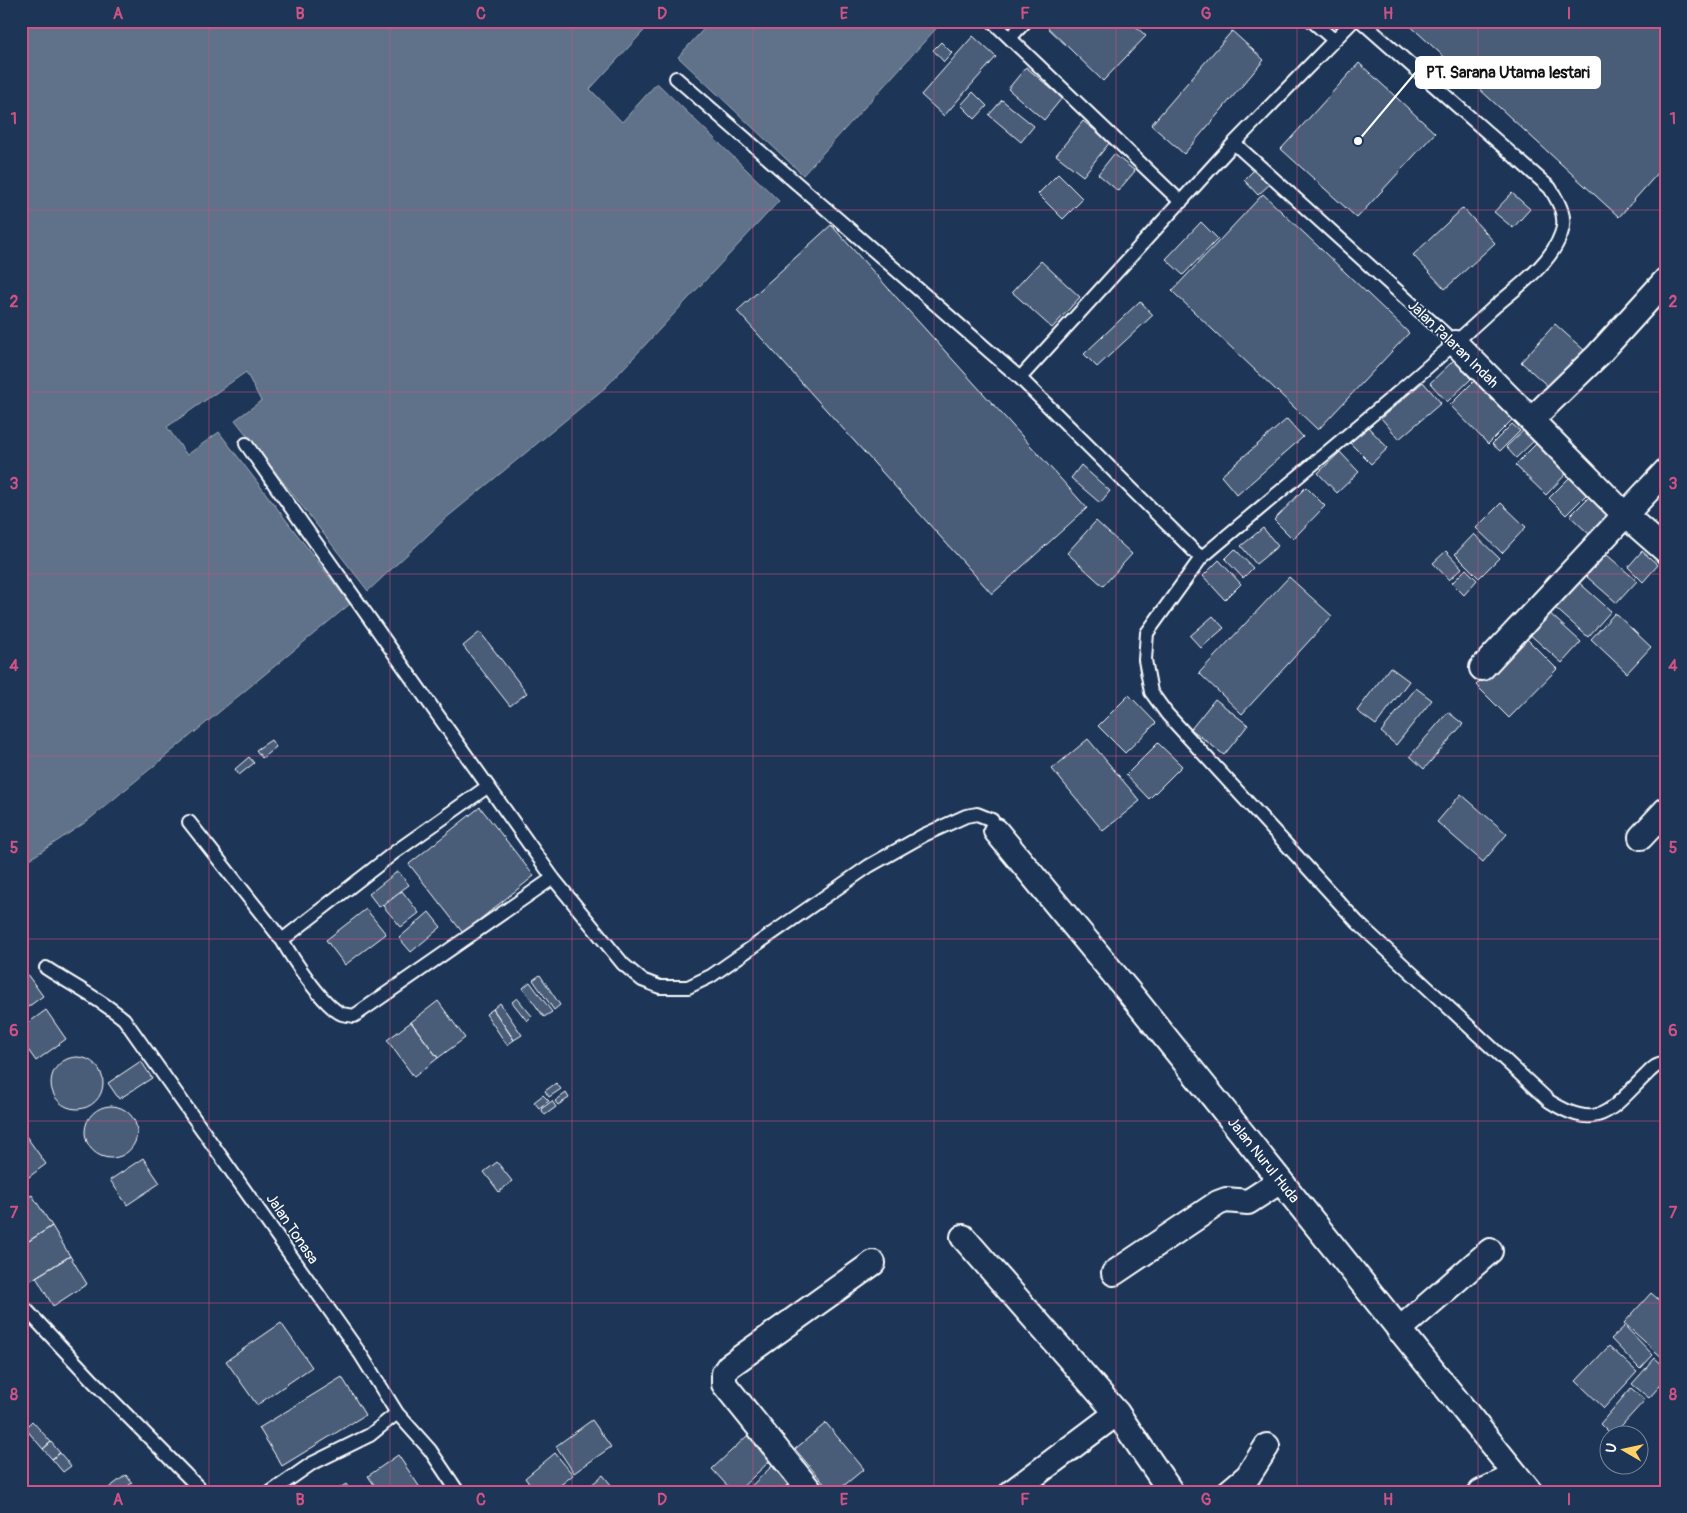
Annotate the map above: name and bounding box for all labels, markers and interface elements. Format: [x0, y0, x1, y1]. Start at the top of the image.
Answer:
text: A [113, 4, 124, 24]
text: B [295, 4, 305, 24]
text: C [476, 4, 486, 24]
text: D [657, 4, 667, 24]
text: E [840, 4, 849, 24]
text: F [1020, 4, 1030, 24]
text: G [1201, 4, 1212, 24]
text: H [1383, 4, 1393, 24]
text: I [1567, 4, 1571, 24]
callout: PT. Sarana Utama lestari [1416, 57, 1600, 88]
text: PT. Sarana Utama lestari [1426, 63, 1590, 83]
text: 1 [11, 109, 17, 129]
text: 1 [1670, 109, 1676, 129]
text: 2 [10, 292, 19, 312]
text: 2 [1669, 292, 1678, 312]
street label: Jalan Palaran Indah [1404, 296, 1502, 392]
text: 3 [10, 474, 19, 494]
text: 3 [1669, 474, 1678, 494]
text: 4 [9, 656, 19, 676]
text: 4 [1668, 656, 1678, 676]
text: 5 [10, 838, 19, 858]
text: 5 [1669, 838, 1678, 858]
text: 6 [9, 1021, 19, 1041]
text: 6 [1668, 1021, 1678, 1041]
street label: Jalan Nurul Huda [1223, 1113, 1304, 1207]
street label: Jalan Tonasa [262, 1190, 322, 1268]
text: 7 [10, 1203, 19, 1223]
text: 7 [1669, 1203, 1678, 1223]
text: 8 [10, 1385, 18, 1405]
text: 8 [1669, 1385, 1677, 1405]
north arrow [1600, 1426, 1650, 1476]
text: U [1603, 1442, 1621, 1454]
text: A [113, 1490, 124, 1510]
text: B [295, 1490, 305, 1510]
text: C [476, 1490, 486, 1510]
text: D [657, 1490, 667, 1510]
text: E [840, 1490, 849, 1510]
text: F [1020, 1490, 1030, 1510]
text: G [1201, 1490, 1212, 1510]
text: H [1383, 1490, 1393, 1510]
text: I [1567, 1490, 1571, 1510]

